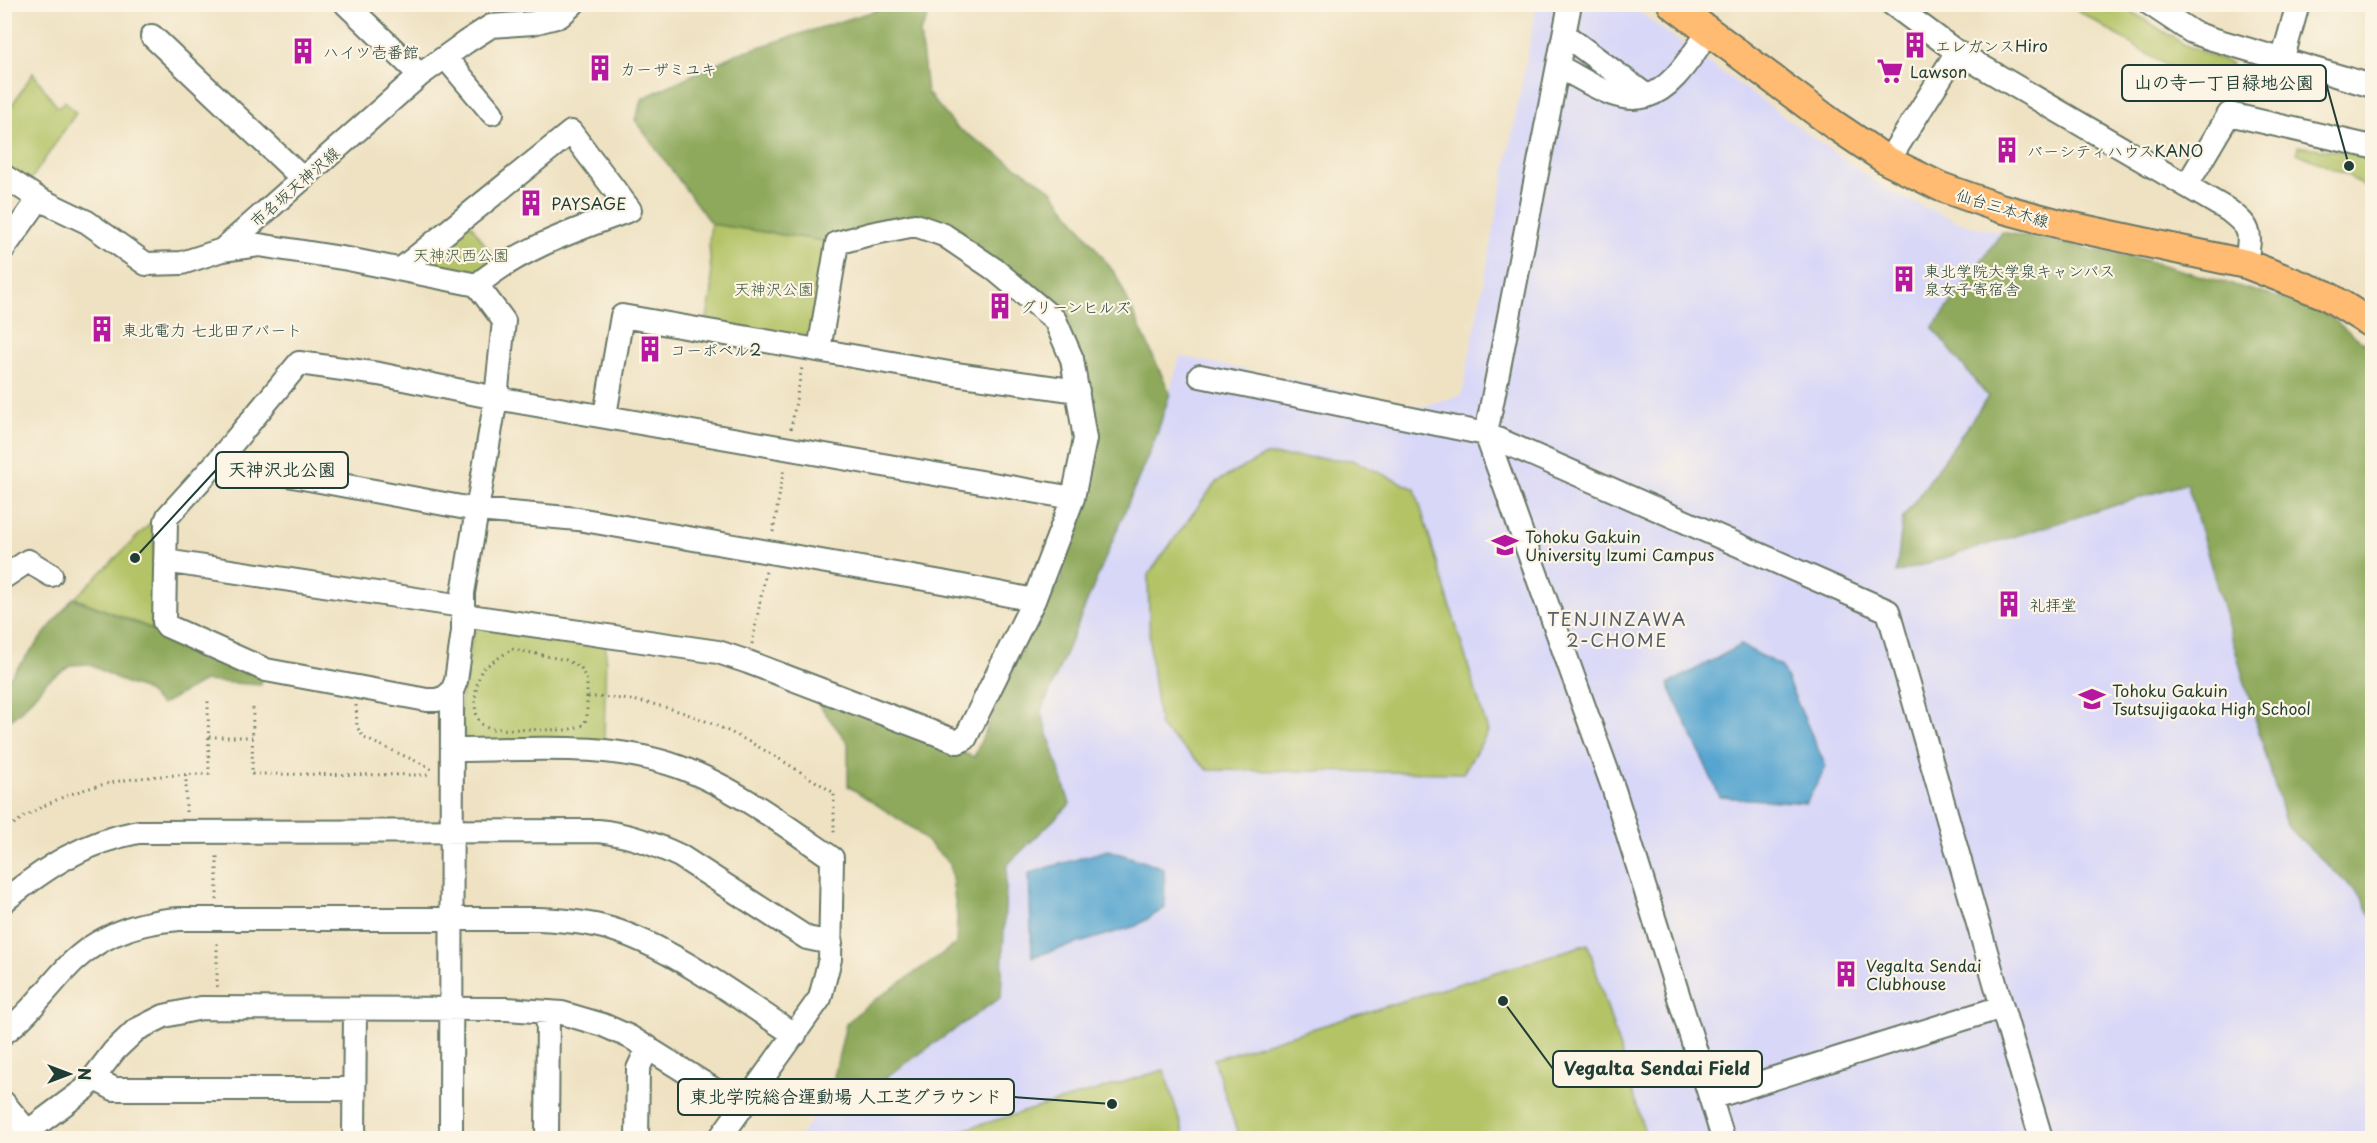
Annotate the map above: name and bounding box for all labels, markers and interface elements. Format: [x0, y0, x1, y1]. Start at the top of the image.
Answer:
building icon: エレガンスHiro [1900, 30, 1930, 60]
place label: エレガンスHiro [1935, 33, 2048, 57]
building icon: ハイツ壱番館 [288, 36, 318, 66]
place label: ハイツ壱番館 [323, 39, 419, 63]
building icon: カーザミユキ [585, 53, 615, 83]
place label: カーザミユキ [620, 56, 717, 80]
supermarket icon: Lawson [1875, 56, 1905, 86]
place label: Lawson [1910, 59, 1967, 83]
callout: 山の寺一丁目緑地公園 [2122, 65, 2326, 101]
text: 山の寺一丁目緑地公園 [2134, 68, 2314, 95]
building icon: バーシティハウスKANO [1992, 135, 2022, 165]
place label: バーシティハウスKANO [2027, 138, 2203, 162]
street label: 市名坂天神沢線 [244, 140, 344, 232]
street label: 仙台三本木線 [1954, 181, 2052, 233]
building icon: PAYSAGE [516, 188, 546, 218]
place label: PAYSAGE [551, 191, 626, 215]
park label: 天神沢西公園 [413, 242, 509, 266]
place label: 東北学院大学泉キャンパス 泉女子寄宿舎 [1924, 258, 2115, 300]
building icon: 東北学院大学泉キャンパス 泉女子寄宿舎 [1889, 264, 1919, 294]
park label: 天神沢公園 [734, 276, 814, 300]
building icon: グリーンヒルズ [985, 291, 1015, 321]
place label: グリーンヒルズ [1020, 294, 1131, 318]
building icon: 東北電力 七北田アパート [87, 314, 117, 344]
place label: 東北電力 七北田アパート [122, 317, 302, 341]
building icon: コーポベル2 [635, 334, 665, 364]
place label: コーポベル2 [670, 337, 761, 361]
callout: 天神沢北公園 [216, 452, 348, 488]
text: 天神沢北公園 [228, 455, 336, 482]
place label: Tohoku Gakuin University Izumi Campus [1525, 524, 1714, 566]
school or university icon: Tohoku Gakuin University Izumi Campus [1490, 530, 1520, 560]
building icon: 礼拝堂 [1994, 589, 2024, 619]
place label: 礼拝堂 [2029, 592, 2077, 616]
district label: TENJINZAWA 2-CHOME [1547, 605, 1687, 653]
place label: Tohoku Gakuin Tsutsujigaoka High School [2112, 678, 2311, 720]
school or university icon: Tohoku Gakuin Tsutsujigaoka High School [2077, 684, 2107, 714]
place label: Vegalta Sendai Clubhouse [1866, 953, 1981, 995]
building icon: Vegalta Sendai Clubhouse [1831, 959, 1861, 989]
north arrow [39, 1044, 99, 1104]
callout: Vegalta Sendai Field [1553, 1051, 1762, 1087]
text: Vegalta Sendai Field [1564, 1054, 1750, 1081]
text: N [73, 1068, 97, 1080]
callout: 東北学院総合運動場 人工芝グラウンド [678, 1079, 1014, 1115]
text: 東北学院総合運動場 人工芝グラウンド [690, 1082, 1002, 1109]

